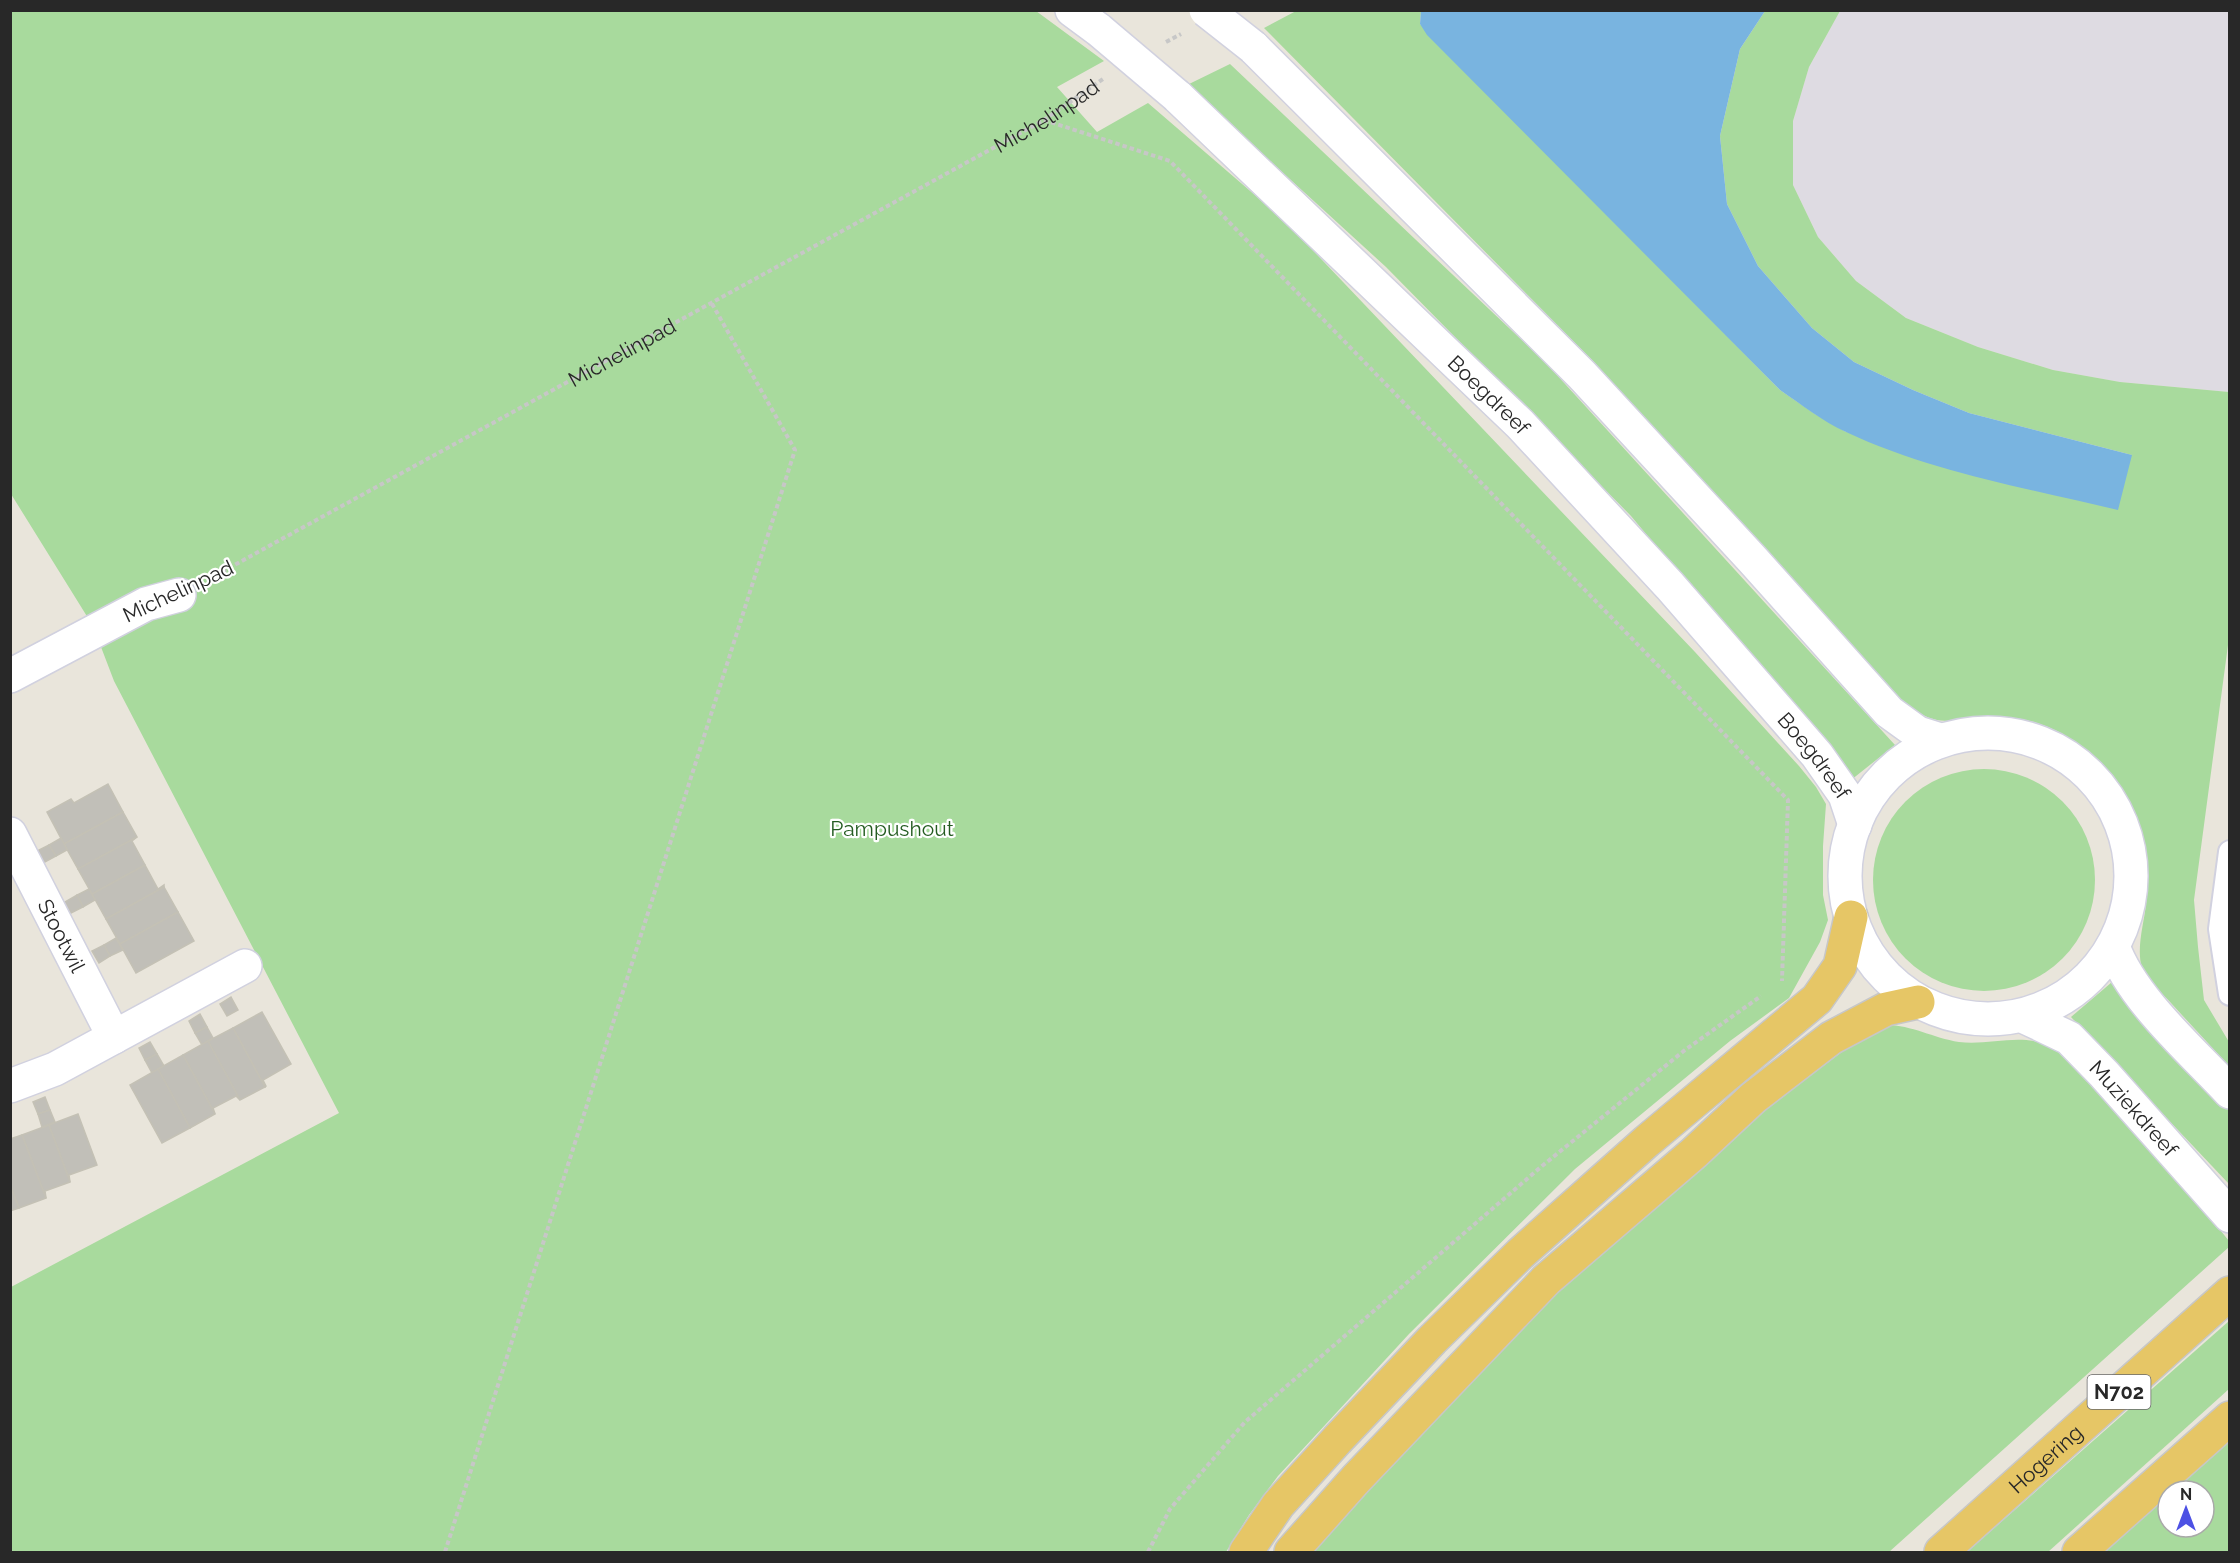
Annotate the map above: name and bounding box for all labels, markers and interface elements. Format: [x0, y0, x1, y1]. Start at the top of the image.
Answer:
street label: Michelinpad [989, 73, 1103, 158]
street label: Michelinpad [564, 312, 680, 392]
street label: Boegdreef [1443, 350, 1536, 440]
street label: Michelinpad [119, 555, 237, 627]
street label: Boegdreef [1773, 707, 1857, 804]
park label: Pampushout [830, 816, 954, 841]
street label: Stootwil [33, 895, 91, 976]
street label: Muziekdreef [2085, 1055, 2184, 1162]
road number: N702 [2088, 1375, 2150, 1409]
street label: Hogering [2003, 1419, 2087, 1498]
north arrow [2156, 1479, 2216, 1539]
text: N [2180, 1485, 2192, 1504]

